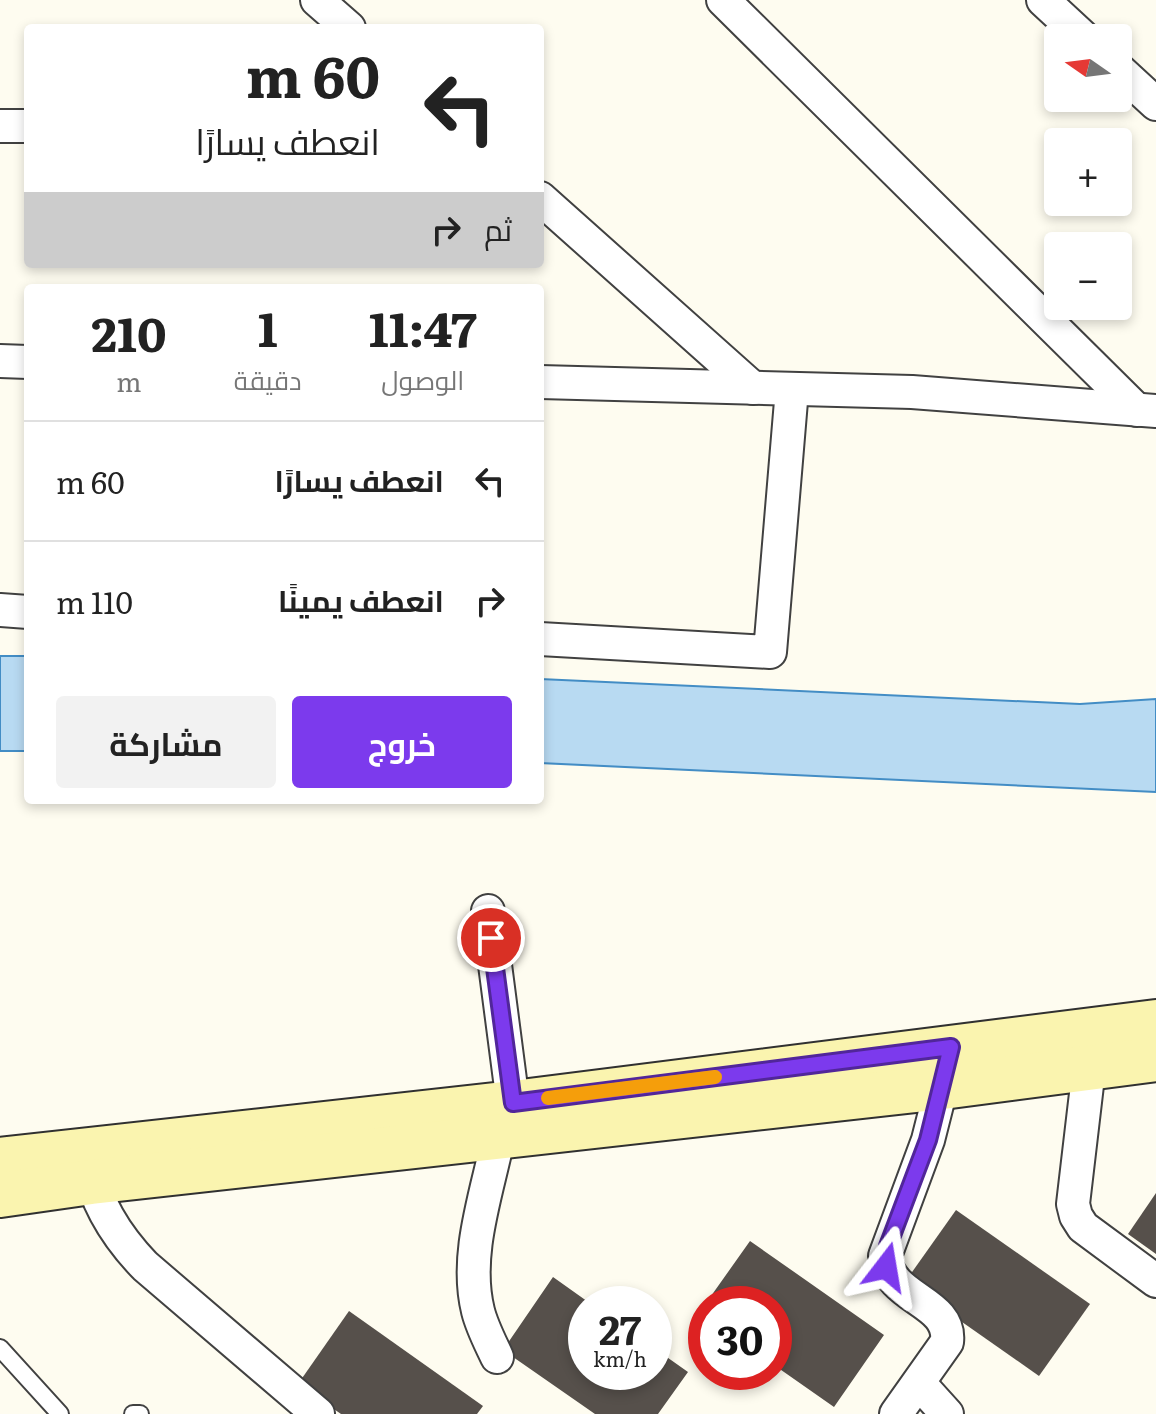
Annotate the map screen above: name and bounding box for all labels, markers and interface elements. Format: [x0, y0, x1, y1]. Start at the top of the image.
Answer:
north arrow [1044, 24, 1132, 112]
map controls [1044, 24, 1132, 320]
text: 60 m [246, 32, 380, 115]
icon: left [408, 56, 512, 160]
text: انعطف يسارًا [195, 113, 380, 166]
button: + [1044, 128, 1132, 216]
text: ثم [484, 206, 512, 250]
icon: right [424, 208, 468, 252]
button: − [1044, 232, 1132, 320]
text: 1 [258, 291, 278, 362]
text: 11:47 [369, 291, 477, 362]
text: 210 [91, 296, 167, 367]
text: دقيقة [234, 359, 302, 398]
text: الوصول [381, 359, 464, 398]
text: m [116, 361, 142, 400]
text: انعطف يسارًا [274, 457, 444, 501]
text: 60 m [56, 459, 125, 503]
icon: left [468, 459, 512, 503]
text: انعطف يمينًا [278, 577, 444, 621]
text: 110 m [56, 579, 133, 623]
icon: right [468, 579, 512, 623]
button: مشاركة [56, 696, 276, 788]
button: خروج [292, 696, 512, 788]
pin [457, 904, 525, 972]
icon: arrive [469, 916, 513, 960]
position arrow [844, 1225, 928, 1309]
speed limit sign: 30 [688, 1286, 792, 1390]
text: 27 [599, 1298, 641, 1357]
text: km/h [593, 1343, 647, 1373]

